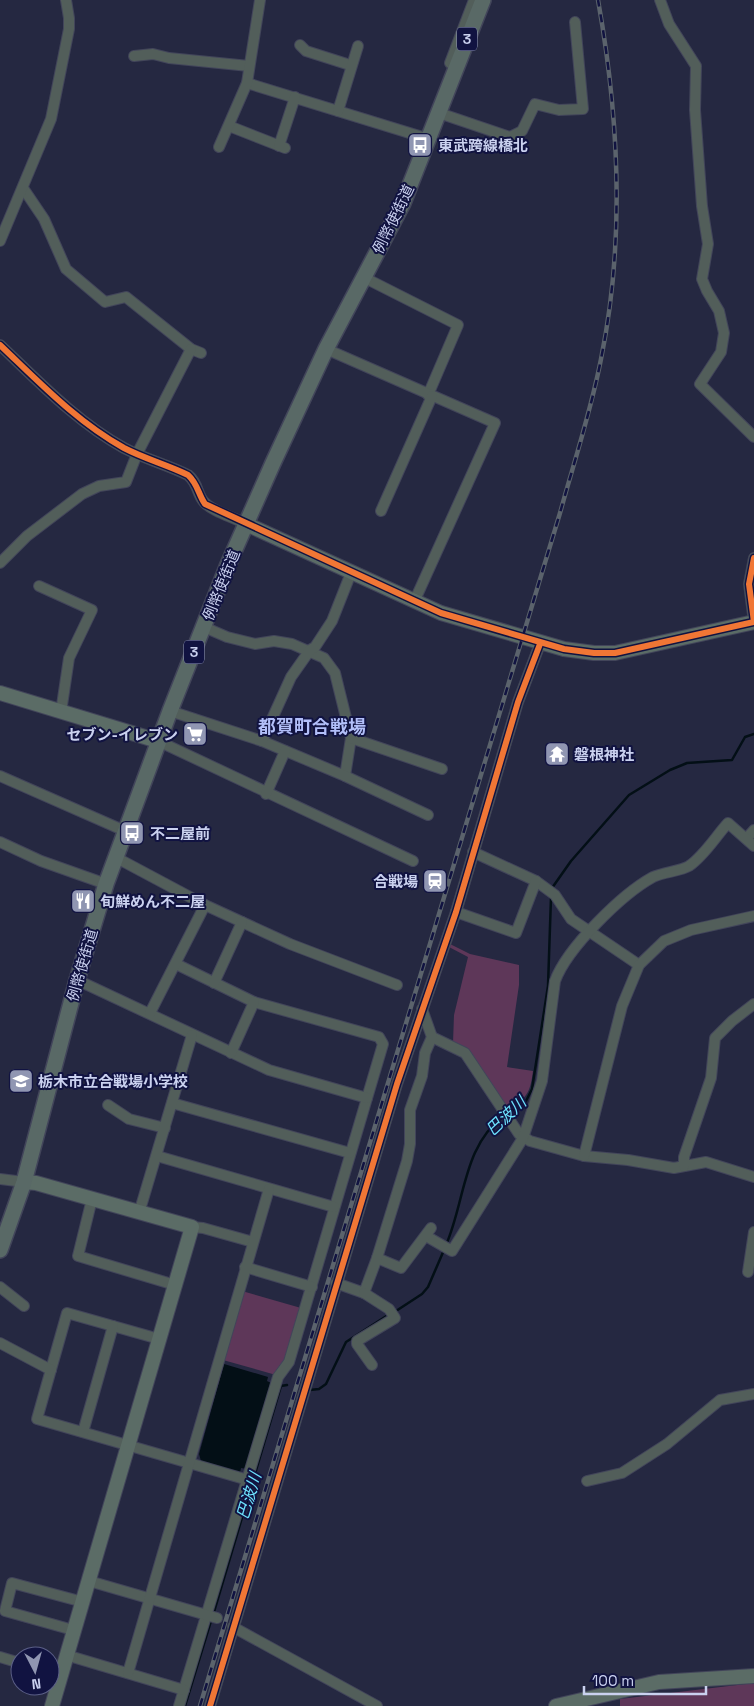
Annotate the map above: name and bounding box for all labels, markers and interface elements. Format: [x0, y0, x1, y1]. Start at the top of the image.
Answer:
road number: 3 [457, 28, 477, 50]
bus stop icon: 東武跨線橋北 [407, 132, 433, 158]
place label: 東武跨線橋北 [438, 136, 528, 155]
street label: 例幣使街道 [368, 181, 418, 257]
street label: 例幣使街道 [198, 547, 244, 623]
road number: 3 [184, 640, 204, 664]
district label: 都賀町合戦場 [258, 715, 366, 738]
supermarket icon: セブン-イレブン [182, 721, 208, 747]
place label: セブン-イレブン [67, 725, 178, 744]
temple icon: 磐根神社 [544, 741, 570, 767]
place label: 磐根神社 [574, 745, 634, 764]
bus stop icon: 不二屋前 [119, 820, 145, 846]
place label: 不二屋前 [150, 824, 210, 843]
station icon: 合戦場 [422, 868, 448, 894]
place label: 合戦場 [373, 872, 418, 891]
restaurant icon: 旬鮮めん不二屋 [70, 888, 96, 914]
place label: 旬鮮めん不二屋 [100, 892, 205, 911]
street label: 例幣使街道 [63, 926, 101, 1004]
school or university icon: 栃木市立合戦場小学校 [8, 1068, 34, 1094]
place label: 栃木市立合戦場小学校 [38, 1072, 188, 1091]
water label: 巴波川 [481, 1091, 532, 1140]
water label: 巴波川 [232, 1468, 267, 1522]
north arrow [10, 1646, 60, 1696]
scale bar [584, 1664, 706, 1696]
text: 100 m [592, 1671, 634, 1690]
text: N [31, 1674, 42, 1693]

